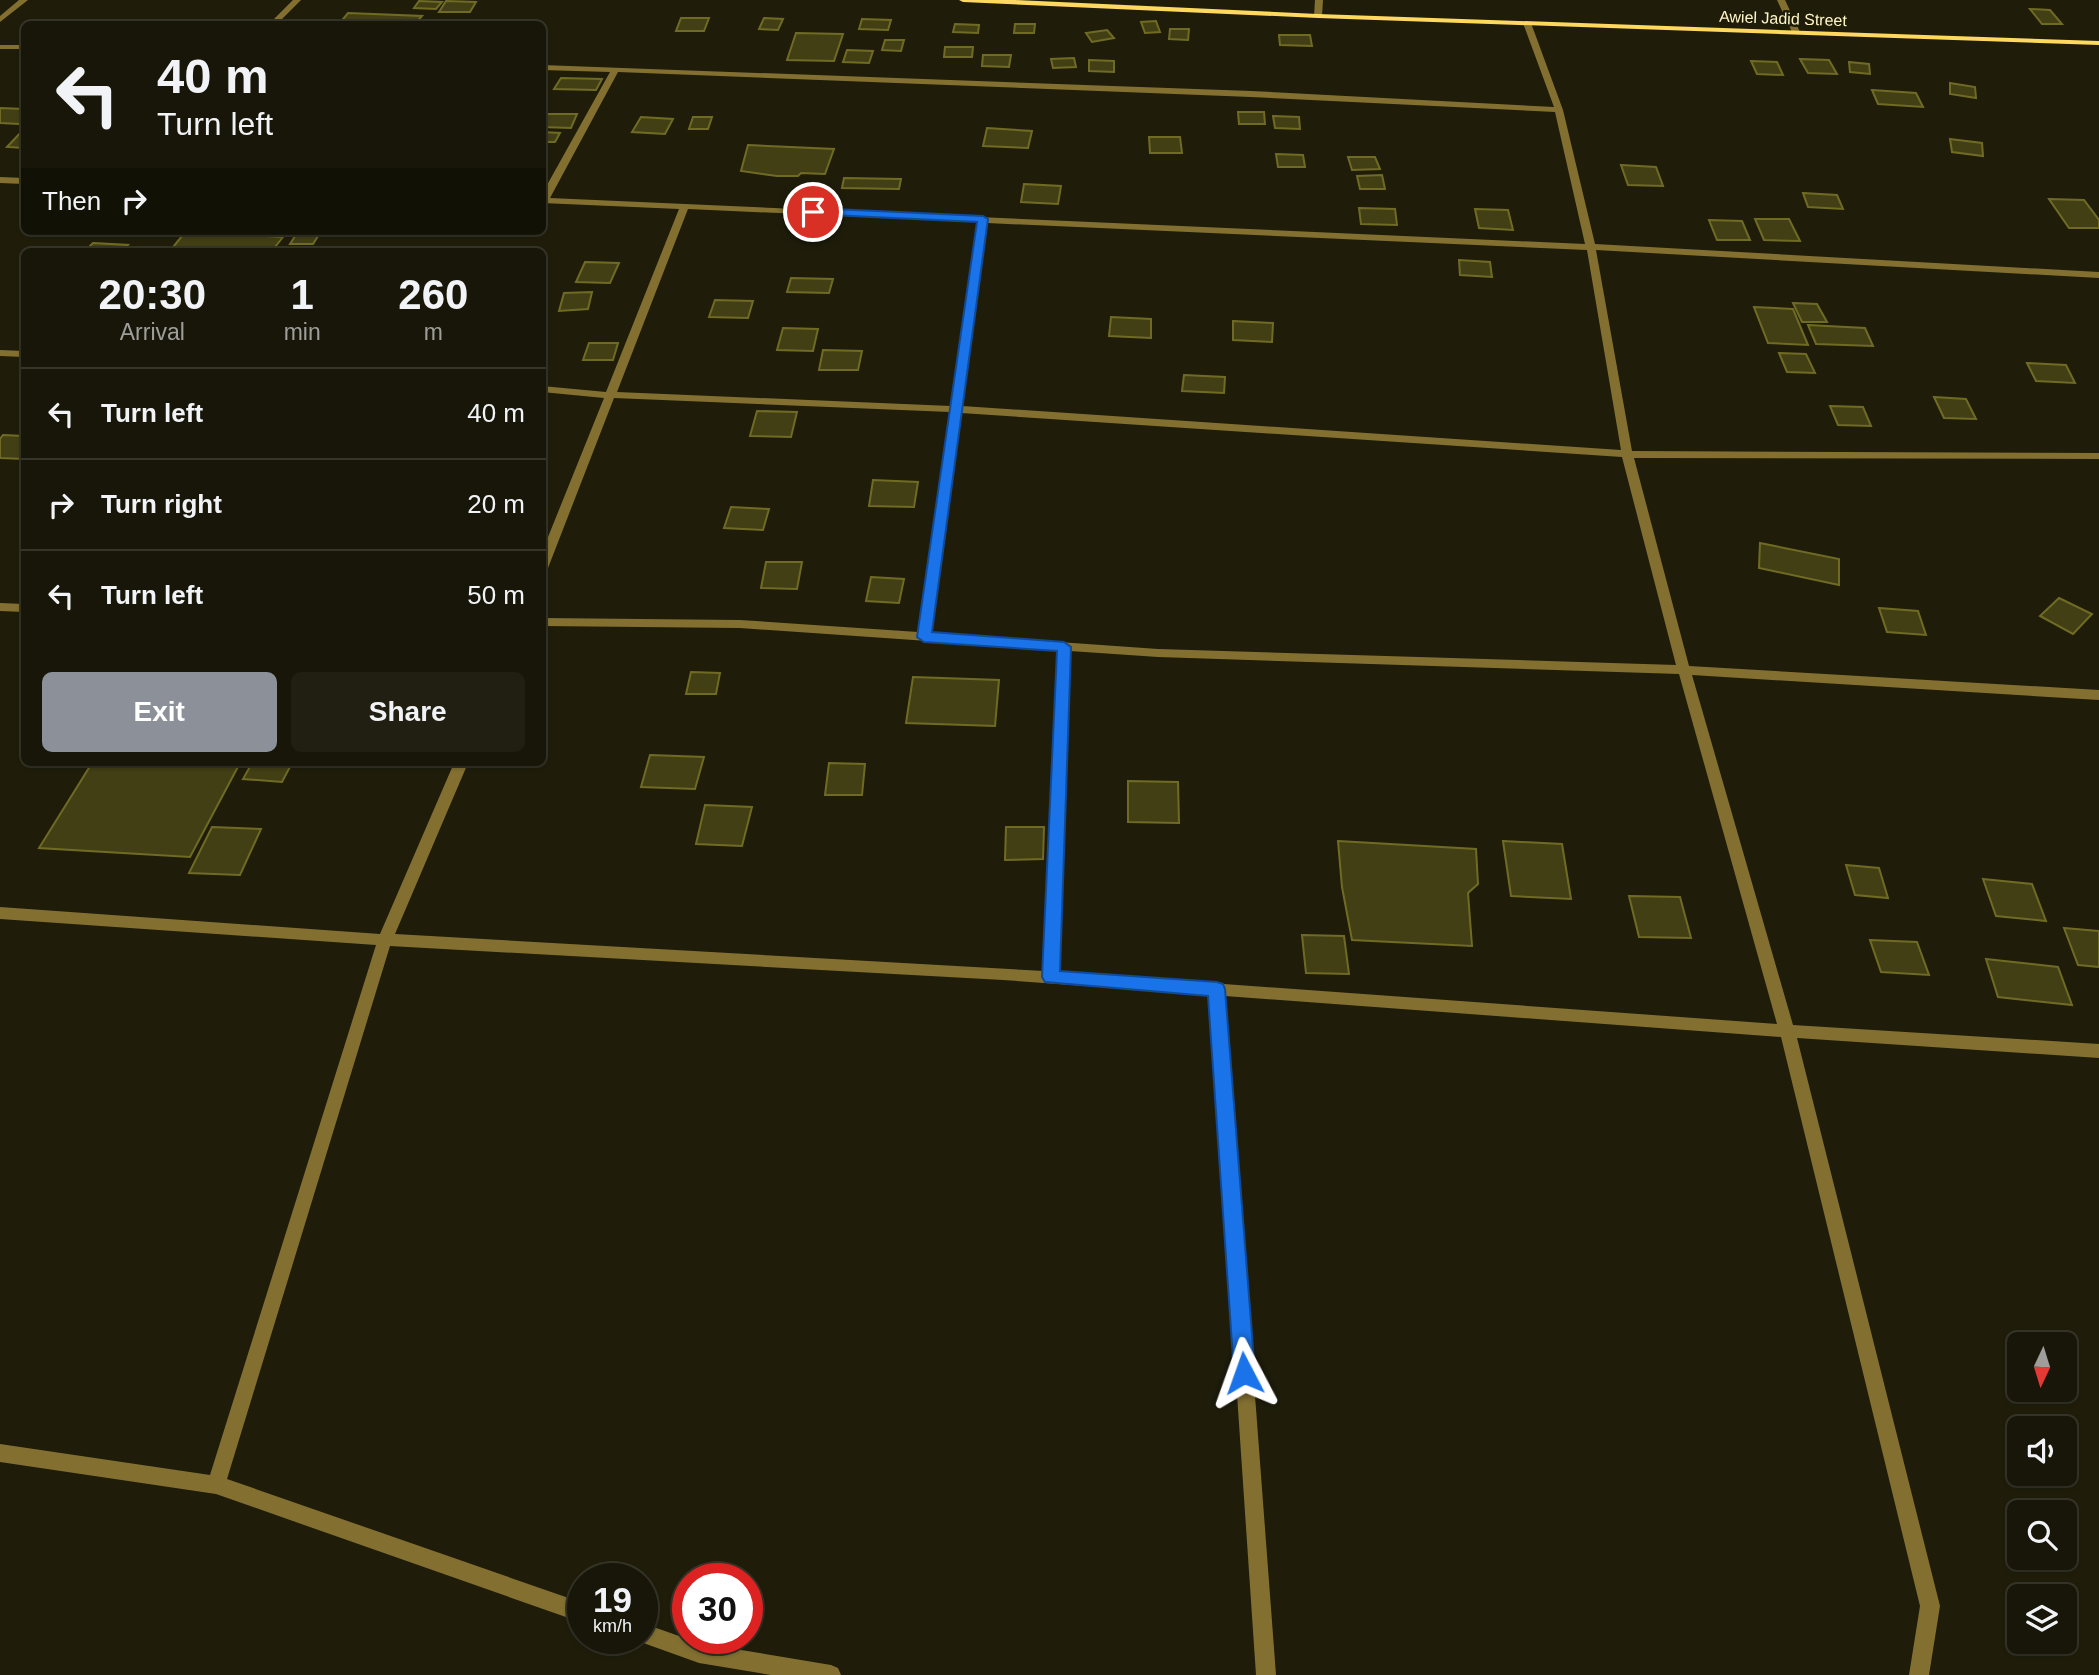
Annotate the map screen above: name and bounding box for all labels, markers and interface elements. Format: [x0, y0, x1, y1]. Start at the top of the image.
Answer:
street label: Awiel Jadid Street [1719, 8, 1848, 29]
icon: left [42, 49, 133, 140]
text: 40 m [157, 49, 269, 103]
text: Turn left [157, 106, 273, 142]
icon: right [115, 182, 153, 220]
pin [783, 182, 843, 242]
text: Then [42, 186, 101, 216]
icon: arrive [794, 193, 832, 231]
text: 20:30 [99, 271, 206, 318]
text: 1 [290, 271, 314, 318]
text: 260 [398, 271, 468, 318]
text: Arrival [120, 319, 185, 345]
text: min [284, 319, 321, 345]
text: m [424, 319, 443, 345]
icon: left [42, 395, 80, 433]
text: Turn left [101, 398, 203, 428]
text: 40 m [467, 398, 525, 428]
icon: right [42, 486, 80, 524]
text: Turn right [101, 489, 222, 519]
text: 20 m [467, 489, 525, 519]
icon: left [42, 577, 80, 615]
text: Turn left [101, 580, 203, 610]
text: 50 m [467, 580, 525, 610]
button: Exit [42, 672, 277, 752]
button: Share [291, 672, 525, 752]
north arrow [2007, 1332, 2077, 1402]
map controls [2007, 1332, 2077, 1654]
position arrow [1207, 1336, 1281, 1410]
button: sound [2007, 1416, 2077, 1486]
button: search [2007, 1500, 2077, 1570]
speed limit sign: 30 [672, 1563, 763, 1654]
text: 19 [593, 1580, 632, 1619]
button: layers [2007, 1584, 2077, 1654]
text: km/h [593, 1616, 632, 1636]

